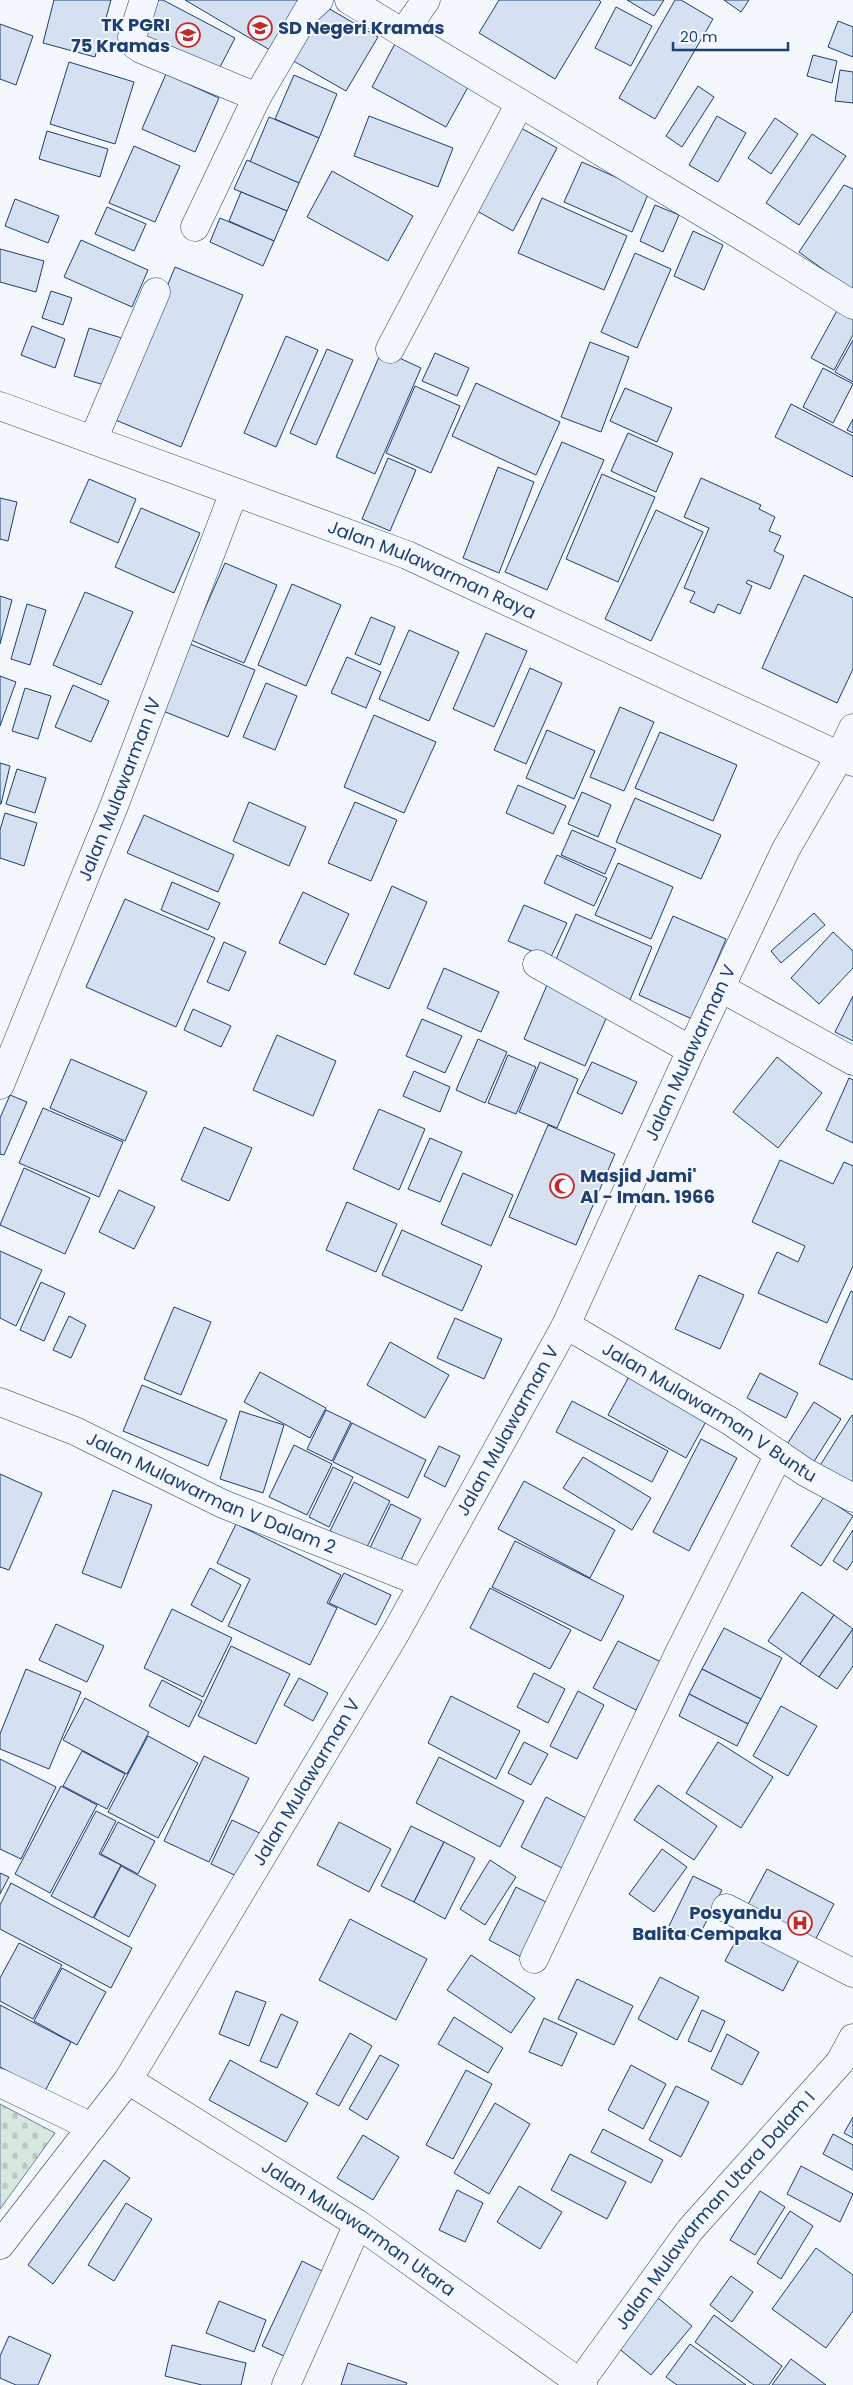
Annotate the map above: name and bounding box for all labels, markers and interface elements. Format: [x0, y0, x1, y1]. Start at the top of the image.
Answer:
place label: TK PGRI 75 Kramas [71, 12, 170, 58]
school or university icon: SD Negeri Kramas [247, 15, 273, 41]
place label: SD Negeri Kramas [278, 15, 445, 40]
scale bar [673, 20, 788, 52]
school or university icon: TK PGRI 75 Kramas [175, 22, 201, 48]
text: 20 m [680, 26, 718, 47]
street label: Jalan Mulawarman Raya [324, 514, 540, 625]
street label: Jalan Mulawarman IV [72, 694, 166, 885]
street label: Jalan Mulawarman V [638, 961, 741, 1145]
place label: Masjid Jami' Al - Iman. 1966 [580, 1163, 715, 1209]
mosque icon: Masjid Jami' Al - Iman. 1966 [549, 1173, 575, 1199]
street label: Jalan Mulawarman V Buntu [598, 1336, 821, 1488]
street label: Jalan Mulawarman V [450, 1341, 564, 1520]
street label: Jalan Mulawarman V Dalam 2 [82, 1426, 340, 1559]
street label: Jalan Mulawarman V [246, 1693, 366, 1870]
place label: Posyandu Balita Cempaka [632, 1900, 782, 1946]
hospital icon: Posyandu Balita Cempaka [787, 1910, 813, 1936]
street label: Jalan Mulawarman Utara Dalam I [609, 2085, 820, 2335]
street label: Jalan Mulawarman Utara [257, 2154, 461, 2302]

